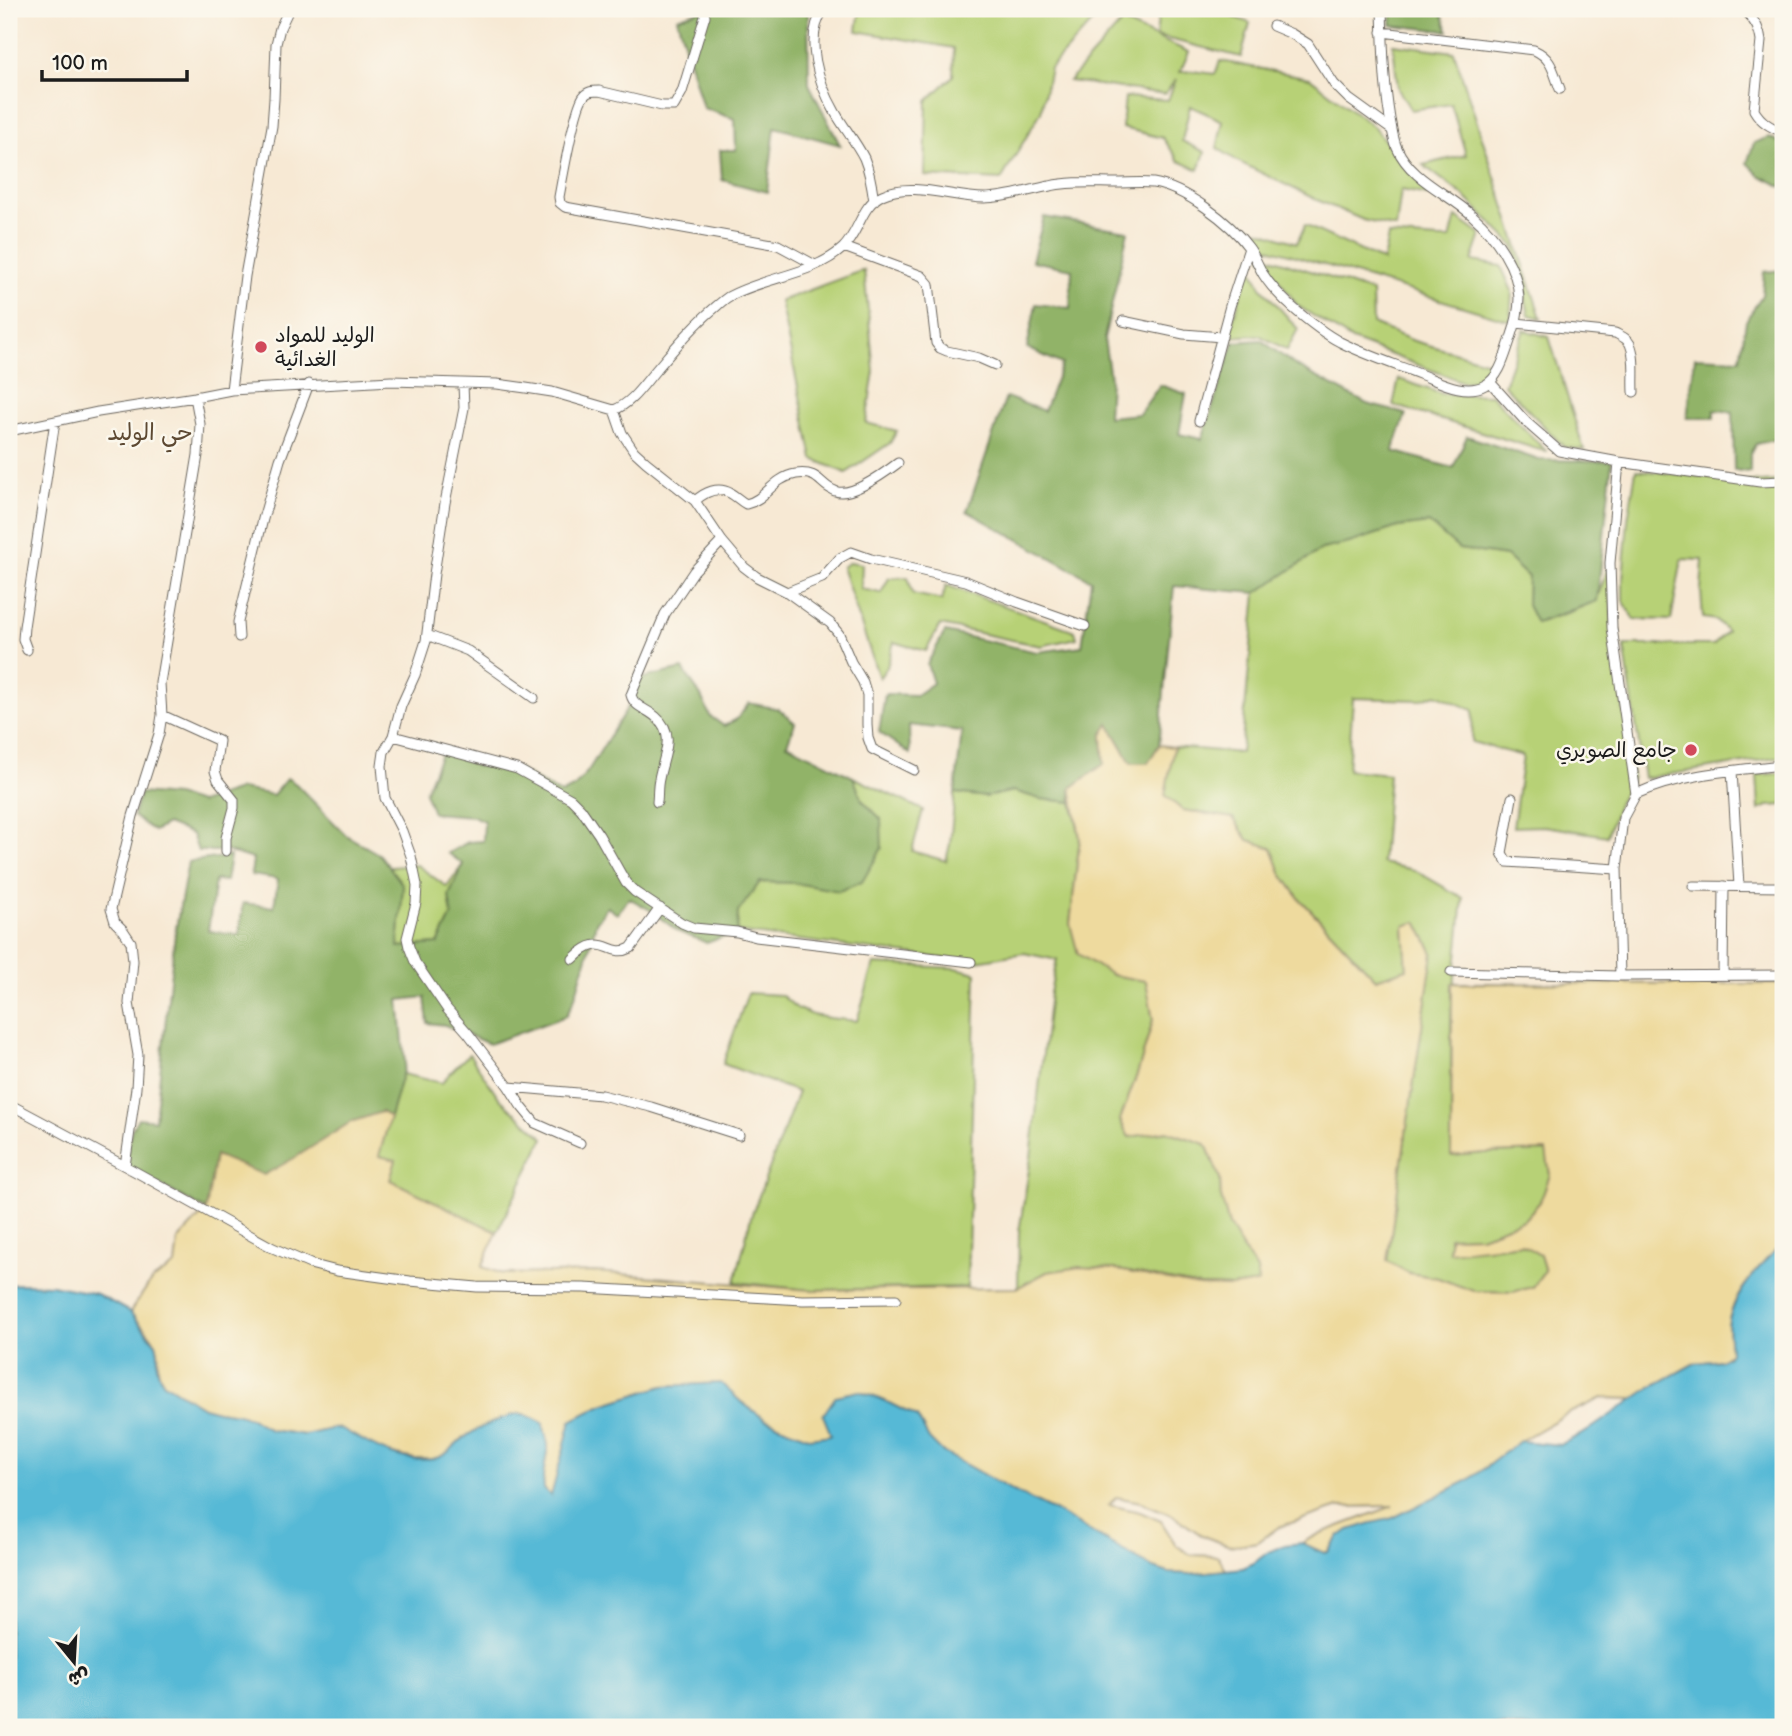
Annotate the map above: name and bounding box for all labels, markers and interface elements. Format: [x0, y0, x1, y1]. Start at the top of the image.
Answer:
scale bar [42, 38, 187, 82]
text: 100 m [52, 51, 108, 76]
place label: الوليد للمواد الغدائية [275, 323, 375, 372]
marker: الوليد للمواد الغدائية [253, 339, 269, 355]
district label: حي الوليد [107, 419, 193, 453]
place label: جامع الصويري [1556, 738, 1677, 765]
marker: جامع الصويري [1683, 742, 1699, 758]
north arrow [38, 1628, 108, 1698]
text: ش [65, 1663, 92, 1691]

